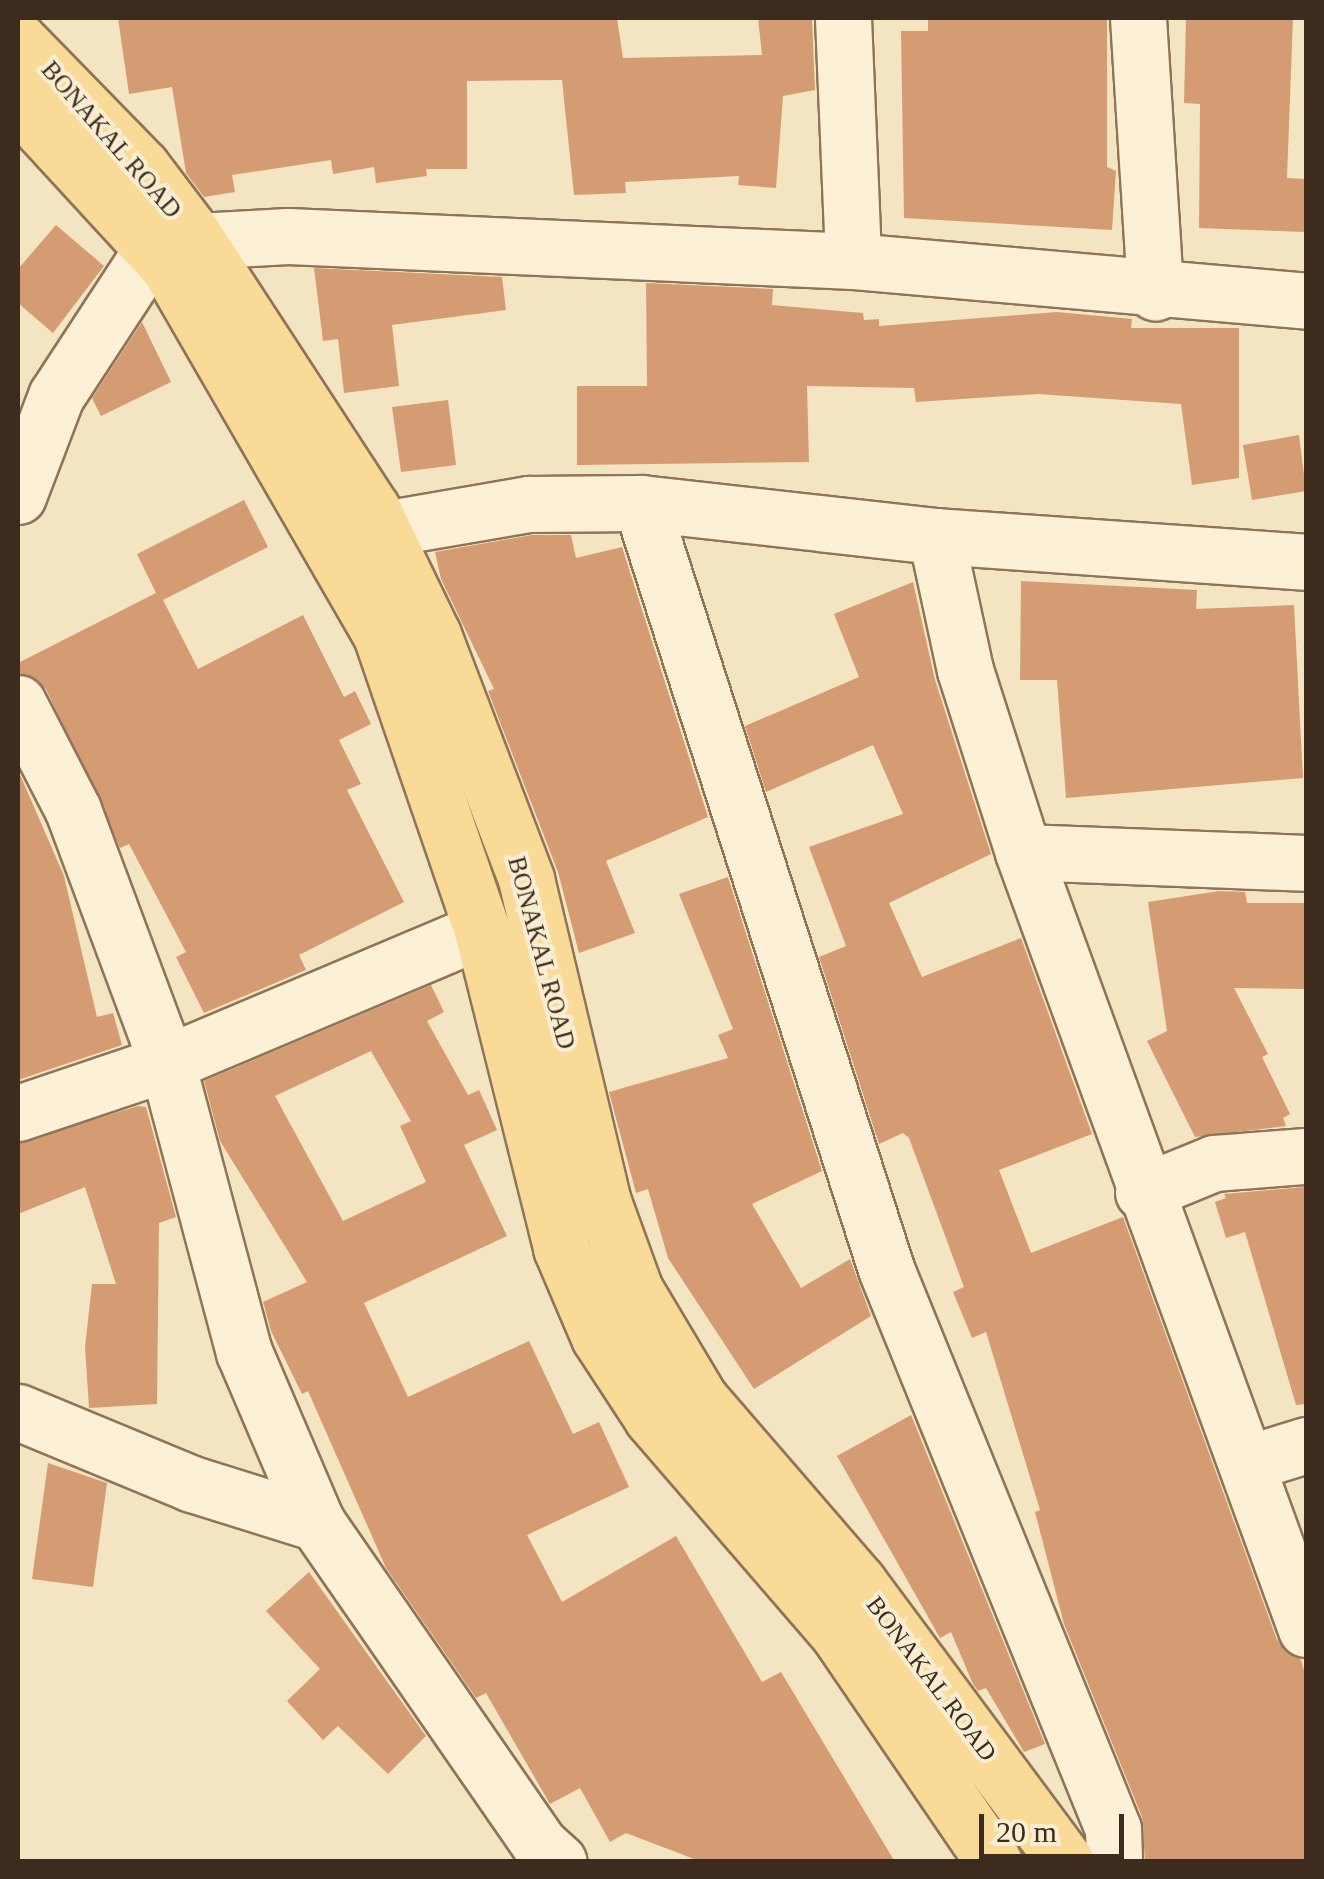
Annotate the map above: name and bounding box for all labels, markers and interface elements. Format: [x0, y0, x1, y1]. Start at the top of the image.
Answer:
street label: BONAKAL ROAD [34, 55, 188, 225]
street label: BONAKAL ROAD [501, 853, 581, 1053]
street label: BONAKAL ROAD [859, 1590, 1003, 1768]
scale bar [984, 1794, 1129, 1856]
text: 20 m [996, 1815, 1057, 1848]

